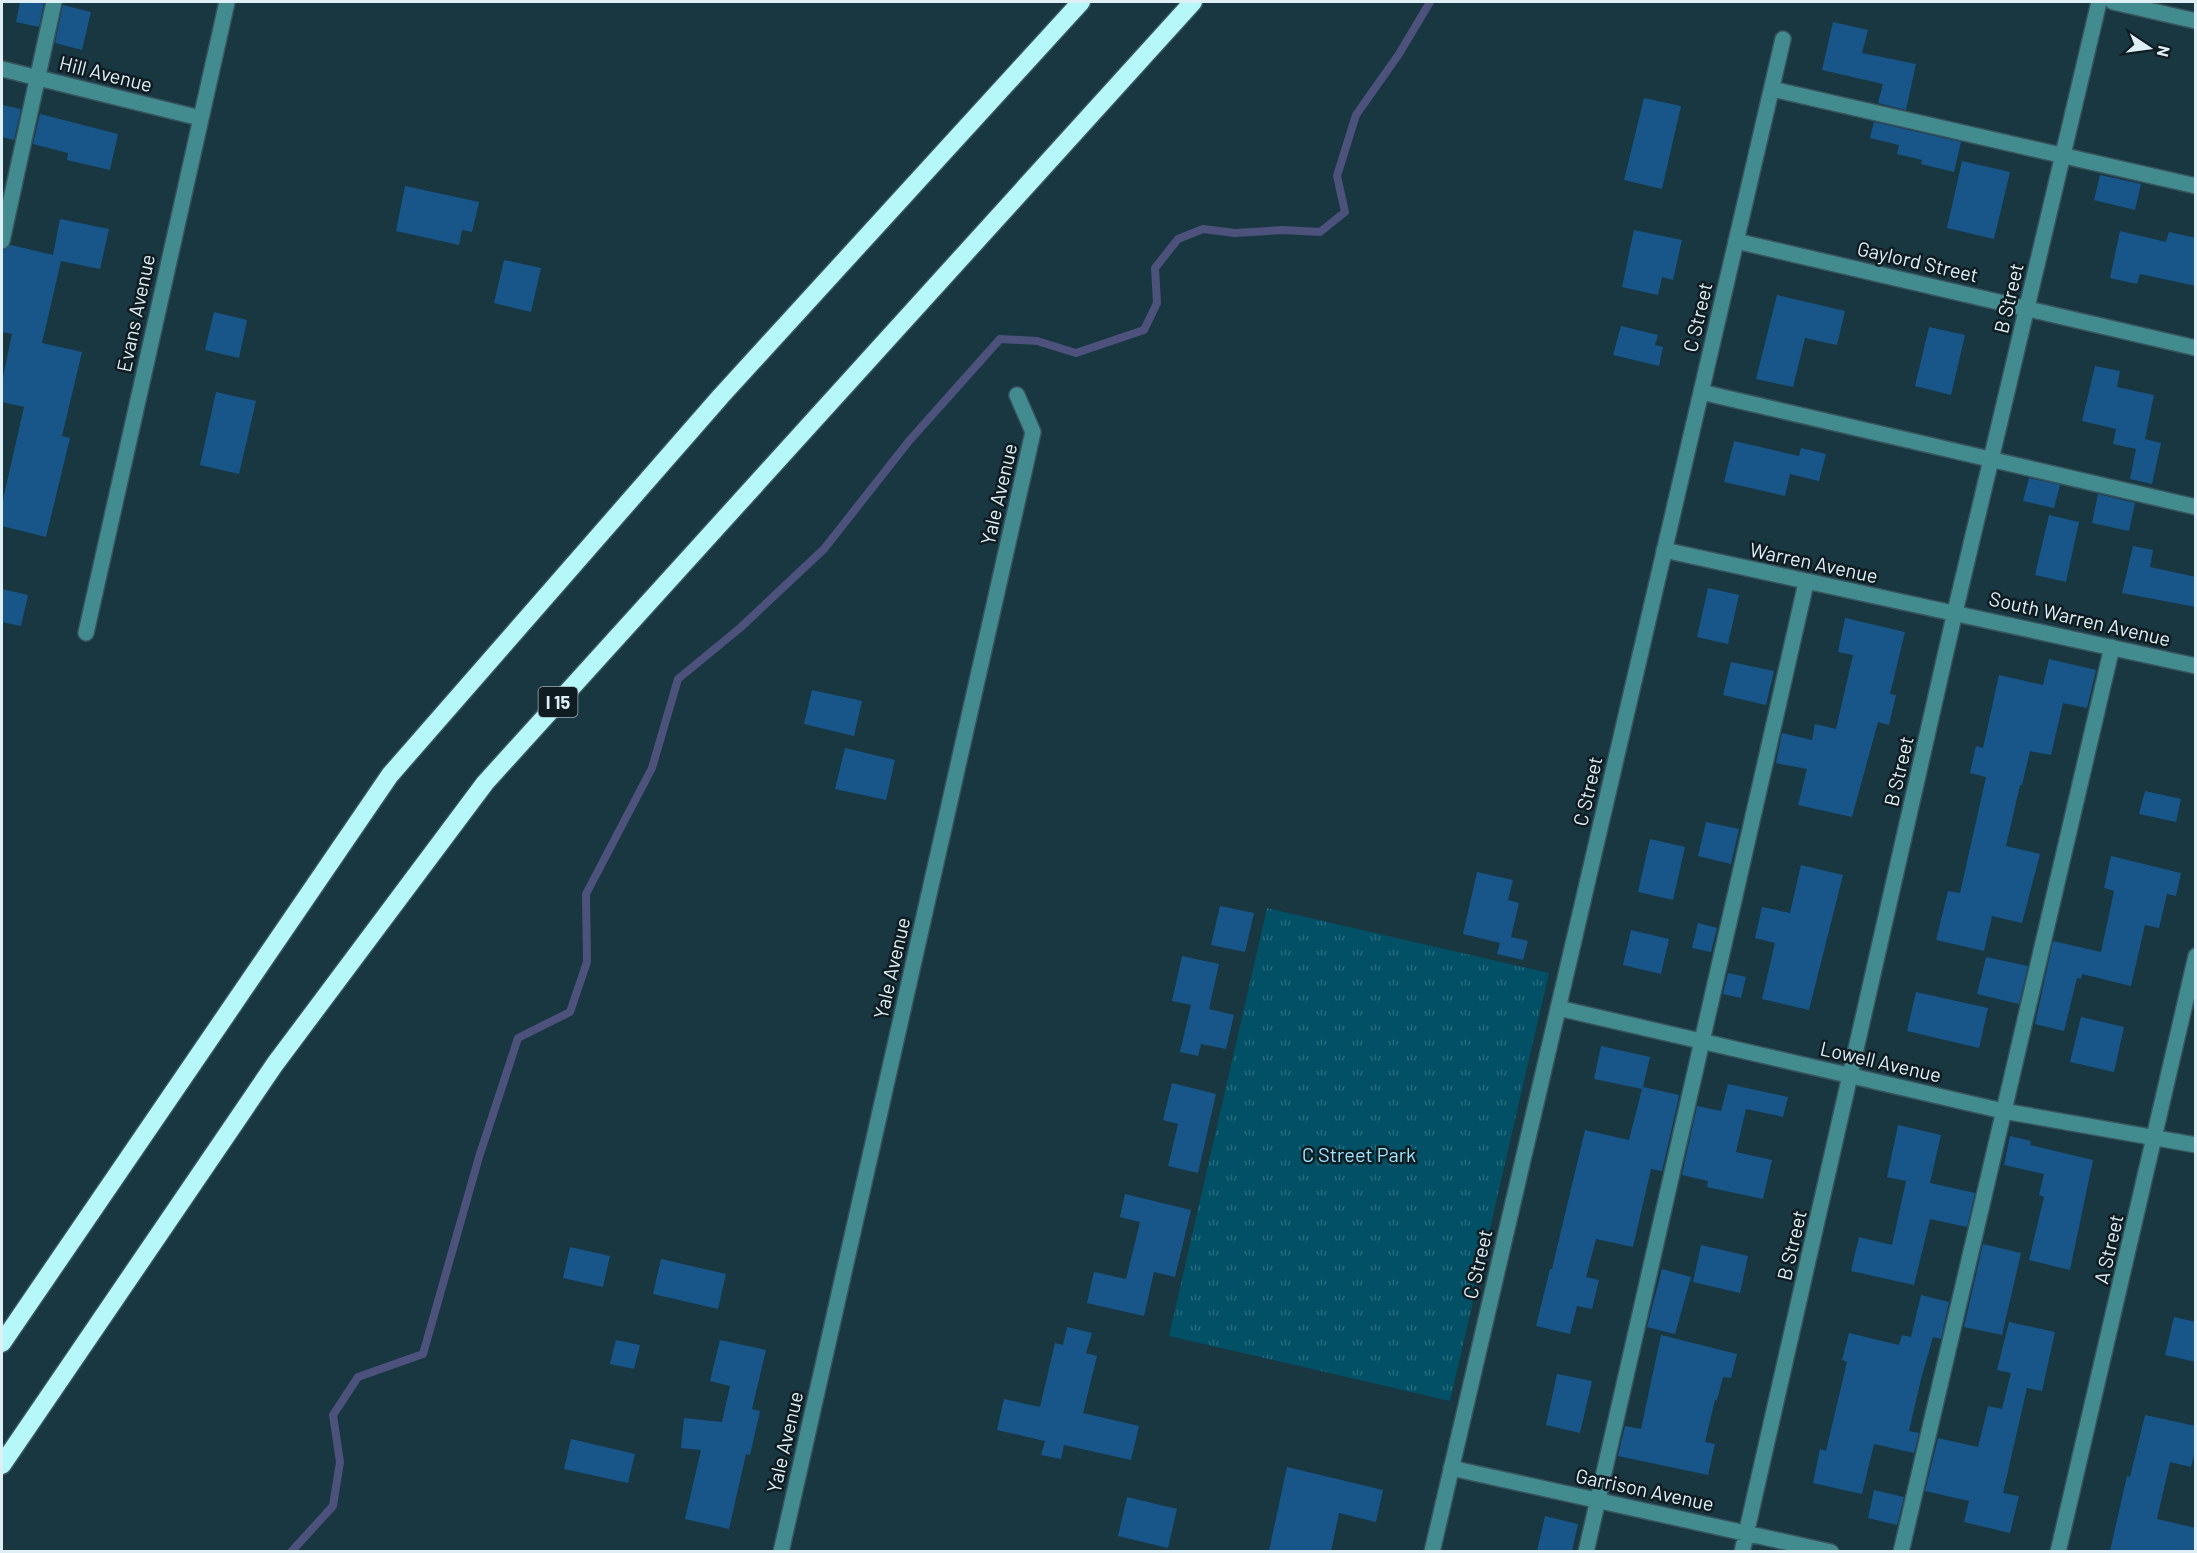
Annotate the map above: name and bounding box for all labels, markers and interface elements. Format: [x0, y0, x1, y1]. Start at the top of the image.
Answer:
north arrow [2119, 18, 2179, 78]
text: N [2154, 44, 2175, 59]
street label: Hill Avenue [57, 50, 155, 96]
street label: Gaylord Street [1855, 235, 1981, 287]
street label: Evans Avenue [111, 252, 159, 374]
street label: B Street [1988, 261, 2028, 335]
street label: C Street [1677, 280, 1717, 354]
street label: Yale Avenue [975, 441, 1021, 547]
street label: Warren Avenue [1748, 537, 1880, 587]
street label: South Warren Avenue [1987, 585, 2173, 651]
road number: I 15 [538, 687, 578, 717]
street label: B Street [1878, 734, 1918, 808]
street label: C Street [1567, 754, 1607, 828]
street label: Yale Avenue [868, 915, 914, 1021]
street label: Lowell Avenue [1818, 1035, 1944, 1087]
park label: C Street Park [1302, 1142, 1416, 1166]
street label: B Street [1771, 1208, 1811, 1282]
street label: A Street [2088, 1212, 2128, 1286]
street label: C Street [1457, 1227, 1497, 1301]
street label: Yale Avenue [761, 1389, 807, 1495]
street label: Garrison Avenue [1574, 1463, 1716, 1515]

